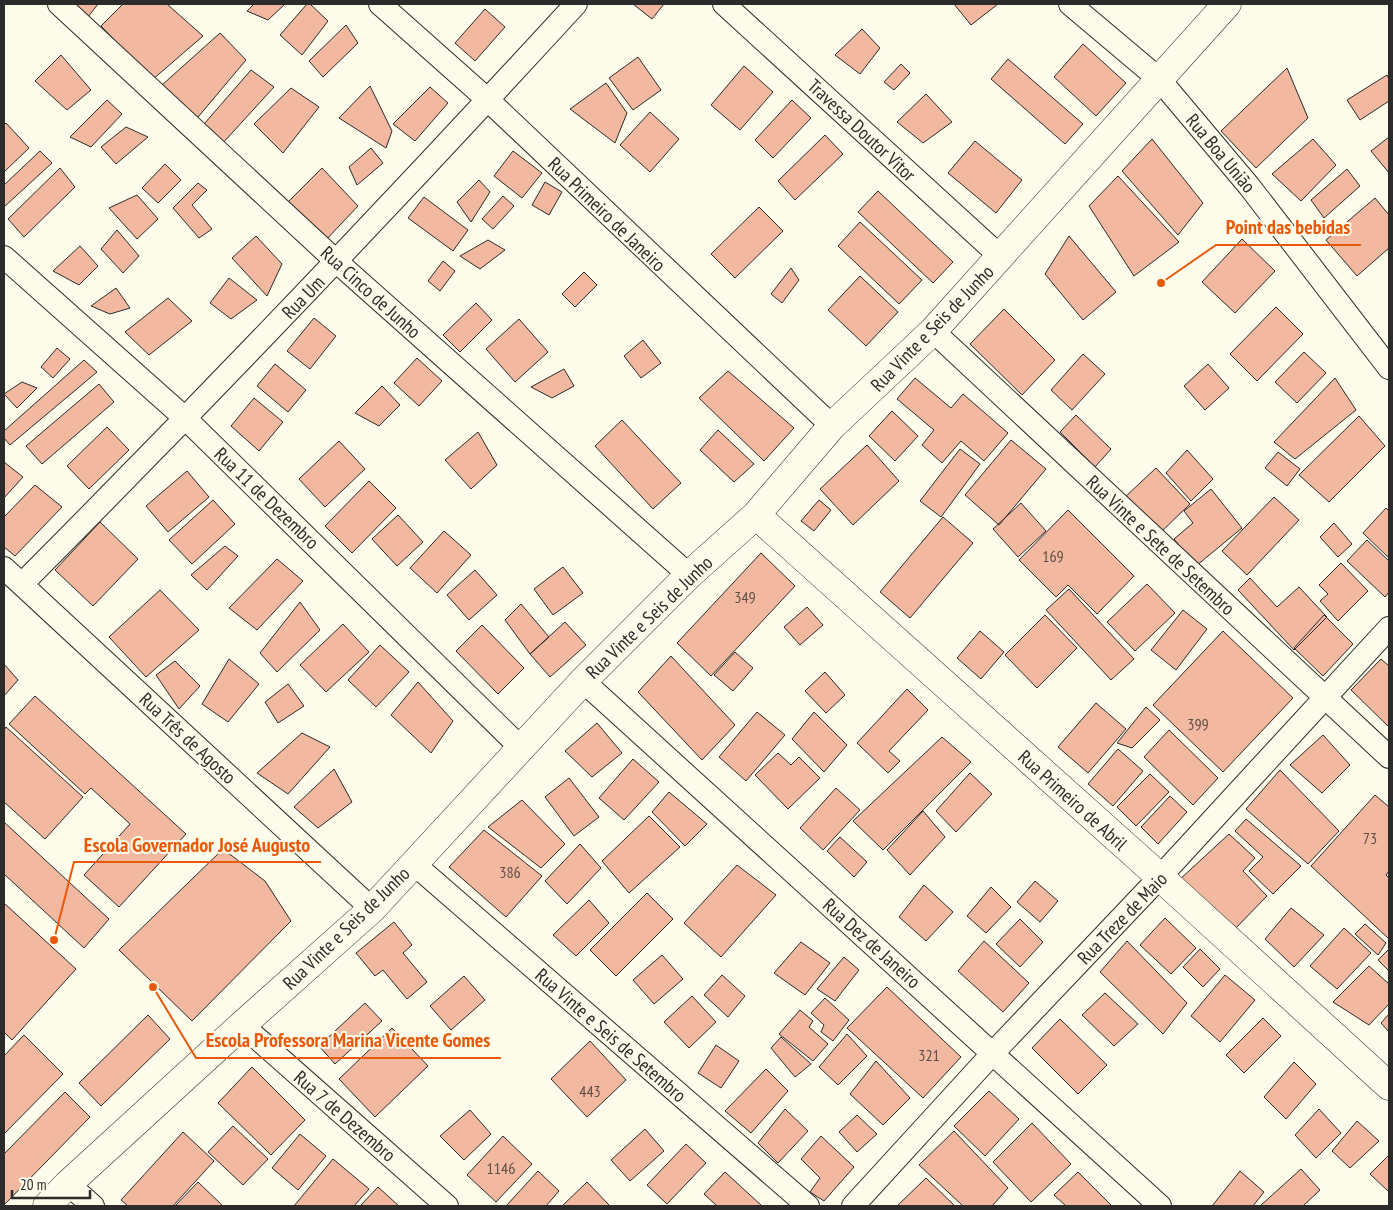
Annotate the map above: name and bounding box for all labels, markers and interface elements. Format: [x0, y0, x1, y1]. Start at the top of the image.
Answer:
street label: Travessa Doutor Vitor [803, 74, 922, 187]
street label: Rua Boa União [1181, 109, 1261, 197]
street label: Rua Primeiro de Janeiro [543, 152, 671, 276]
callout: Point das bebidas [1216, 210, 1361, 245]
text: Point das bebidas [1226, 214, 1350, 240]
street label: Rua Cinco de Junho [316, 241, 426, 343]
street label: Rua Vinte e Seis de Junho [865, 260, 999, 396]
street label: Rua Um [277, 270, 329, 324]
street label: Rua 11 de Dezembro [210, 442, 324, 554]
street label: Rua Vinte e Sete de Setembro [1082, 470, 1240, 620]
house number: 169 [1042, 546, 1064, 566]
street label: Rua Vinte e Seis de Junho [581, 550, 717, 684]
house number: 349 [734, 587, 756, 607]
street label: Rua Três de Agosto [135, 687, 241, 789]
house number: 399 [1187, 714, 1209, 734]
street label: Rua Primeiro de Abril [1013, 745, 1133, 856]
callout: Escola Governador José Augusto [74, 827, 321, 862]
house number: 73 [1363, 828, 1377, 848]
text: Escola Governador José Augusto [84, 832, 310, 858]
street label: Rua Vinte e Seis de Junho [278, 861, 414, 995]
house number: 386 [499, 862, 521, 882]
street label: Rua Treze de Maio [1072, 867, 1172, 969]
street label: Rua Dez de Janeiro [818, 893, 926, 993]
street label: Rua Vinte e Seis de Setembro [531, 963, 691, 1107]
callout: Escola Professora Marina Vicente Gomes [196, 1023, 501, 1058]
text: Escola Professora Marina Vicente Gomes [206, 1027, 490, 1053]
house number: 321 [918, 1045, 940, 1065]
street label: Rua 7 de Dezembro [289, 1065, 401, 1167]
house number: 443 [579, 1081, 601, 1101]
house number: 1146 [487, 1158, 515, 1178]
scale bar [12, 1168, 90, 1200]
text: 20 m [20, 1175, 46, 1194]

